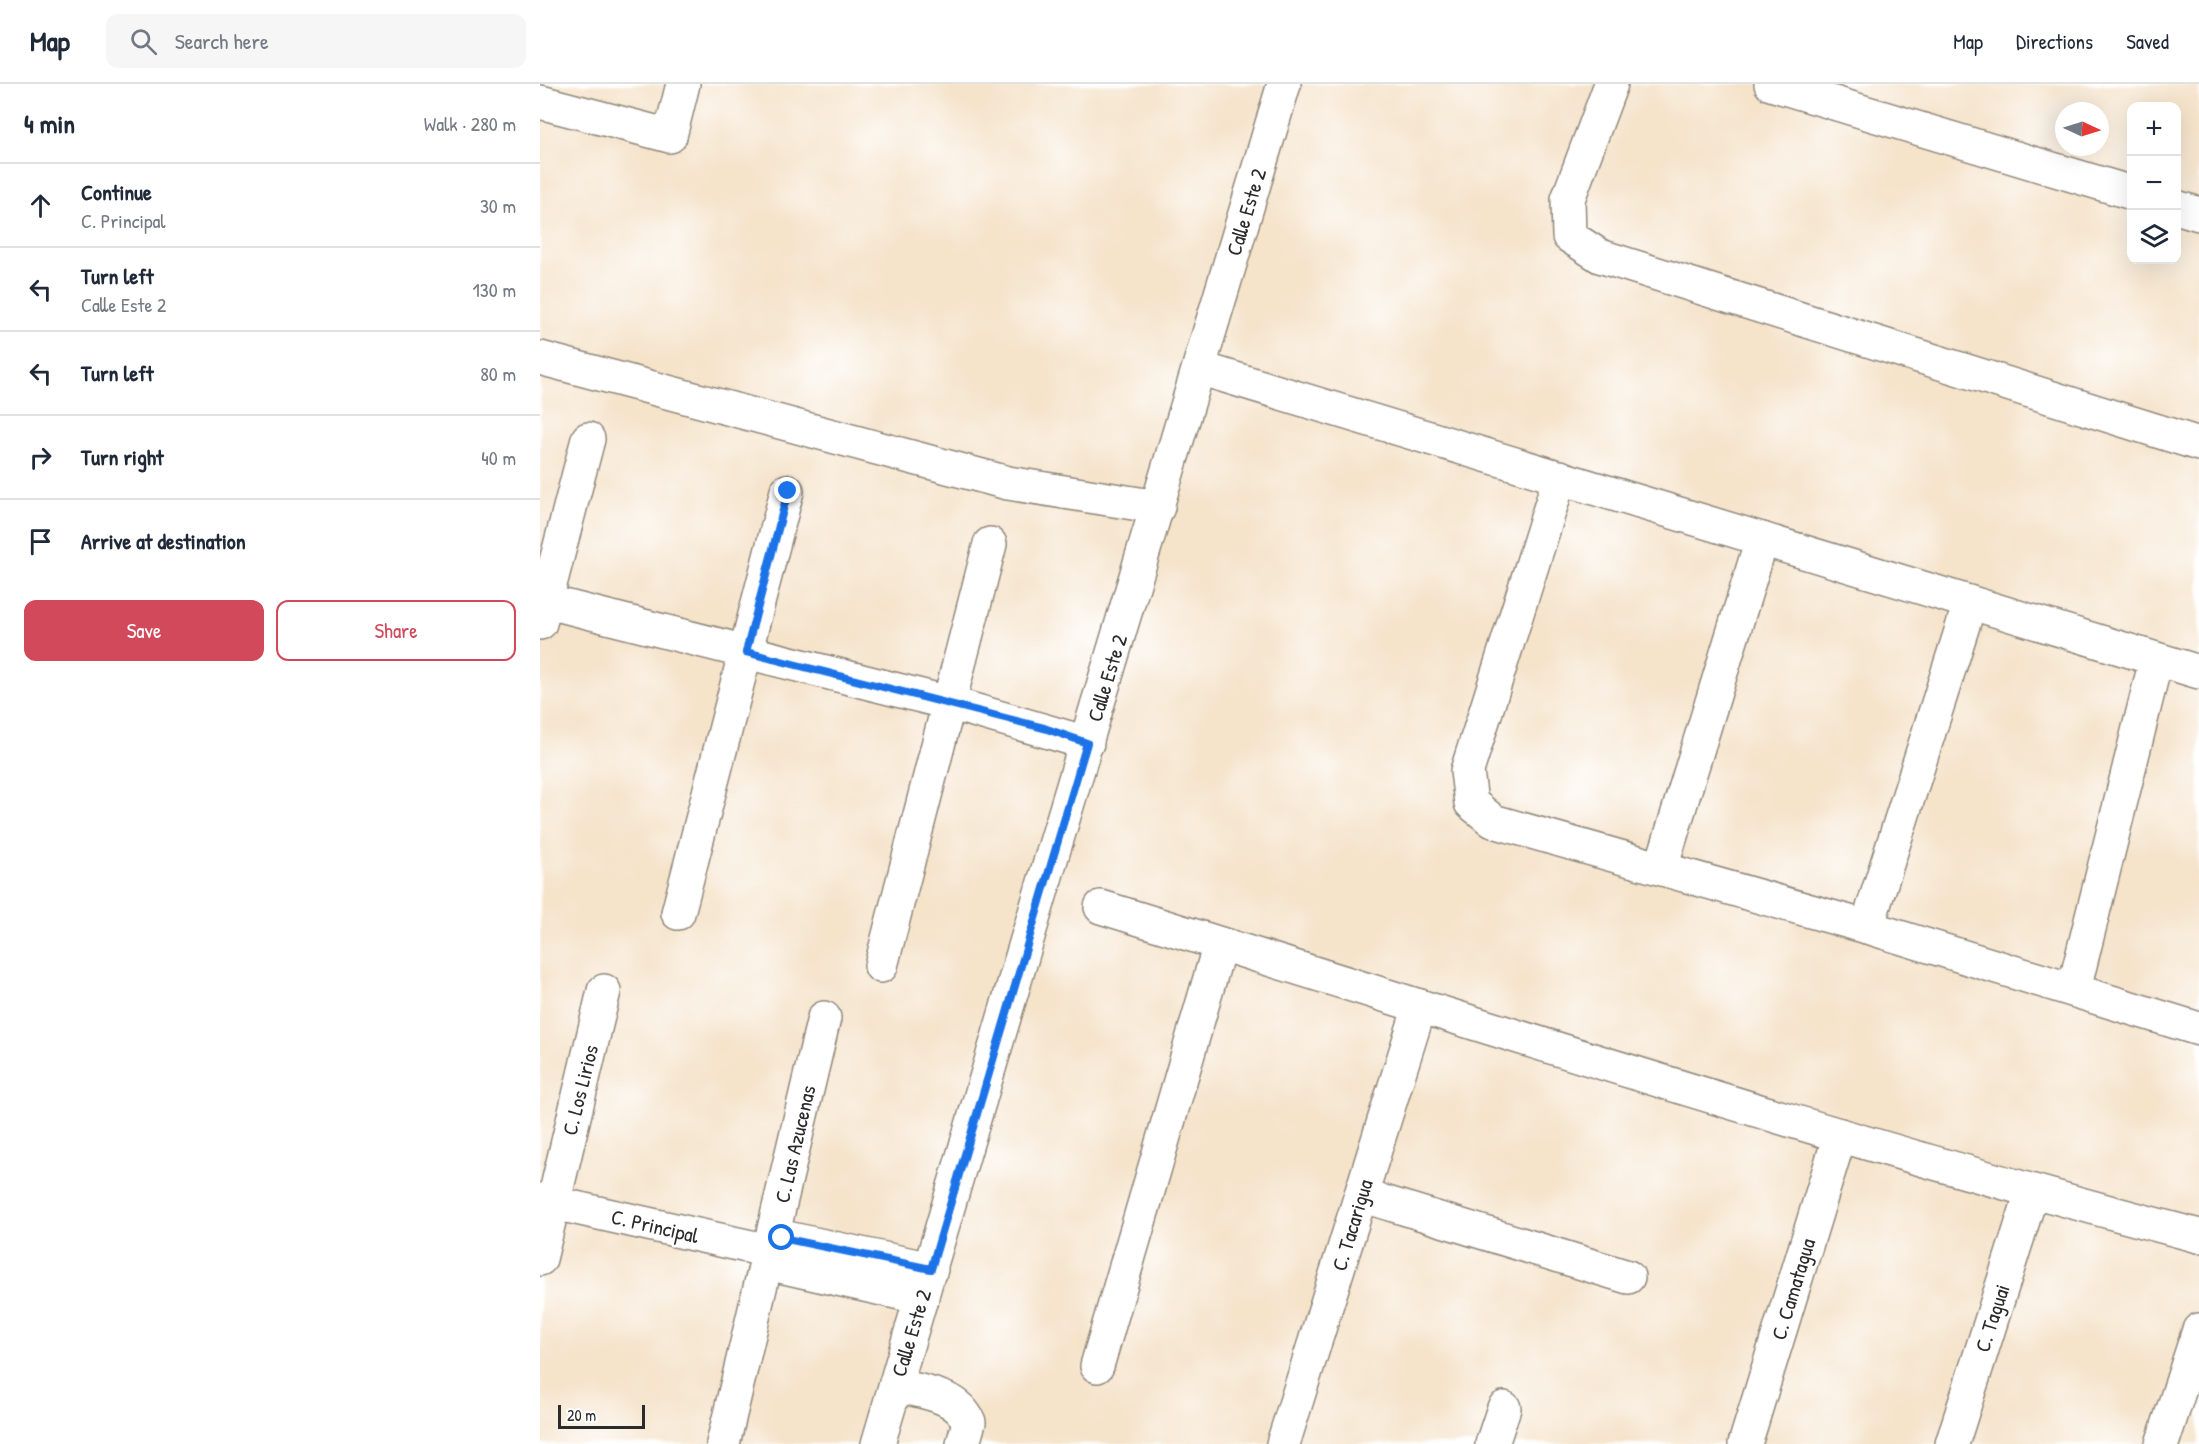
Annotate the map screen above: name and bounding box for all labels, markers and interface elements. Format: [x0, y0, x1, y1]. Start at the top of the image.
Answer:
search box [106, 14, 526, 68]
text: Map [30, 22, 70, 60]
icon: search [127, 25, 160, 58]
text: Search here [175, 26, 269, 56]
text: Map [1953, 27, 1983, 56]
text: Directions [2016, 27, 2093, 56]
text: Saved [2126, 27, 2169, 56]
north arrow [2055, 102, 2109, 156]
map controls [2127, 102, 2181, 264]
button: + [2127, 102, 2181, 156]
text: 4 min [24, 106, 75, 141]
text: Walk · 280 m [424, 110, 516, 137]
button: − [2127, 156, 2181, 210]
street label: Calle Este 2 [1219, 165, 1273, 259]
text: Continue [81, 177, 152, 207]
icon: ahead [24, 189, 57, 222]
text: 30 m [480, 192, 516, 219]
text: C. Principal [81, 207, 166, 234]
button: layers [2127, 210, 2181, 264]
text: Turn left [81, 261, 154, 291]
icon: left [24, 273, 57, 306]
text: 130 m [473, 276, 516, 303]
text: Calle Este 2 [81, 291, 166, 318]
icon: left [24, 357, 57, 390]
text: Turn left [81, 358, 154, 388]
text: 80 m [480, 360, 516, 387]
icon: right [24, 441, 57, 474]
text: Turn right [81, 442, 164, 472]
text: 40 m [481, 444, 516, 471]
route end [774, 477, 800, 503]
icon: arrive [24, 525, 57, 558]
text: Arrive at destination [81, 526, 246, 556]
button: Save [24, 600, 264, 661]
button: Share [276, 600, 516, 661]
street label: Calle Este 2 [1080, 631, 1134, 725]
street label: C. Los Lirios [555, 1042, 605, 1138]
street label: C. Las Azucenas [767, 1082, 823, 1206]
street label: C. Tacarigua [1324, 1176, 1380, 1274]
street label: C. Principal [608, 1202, 702, 1250]
route start [768, 1224, 794, 1250]
street label: C. Camatagua [1764, 1235, 1822, 1343]
street label: C. Taguai [1967, 1280, 2017, 1356]
street label: Calle Este 2 [884, 1286, 938, 1380]
scale bar [558, 1402, 645, 1430]
text: 20 m [567, 1404, 596, 1426]

